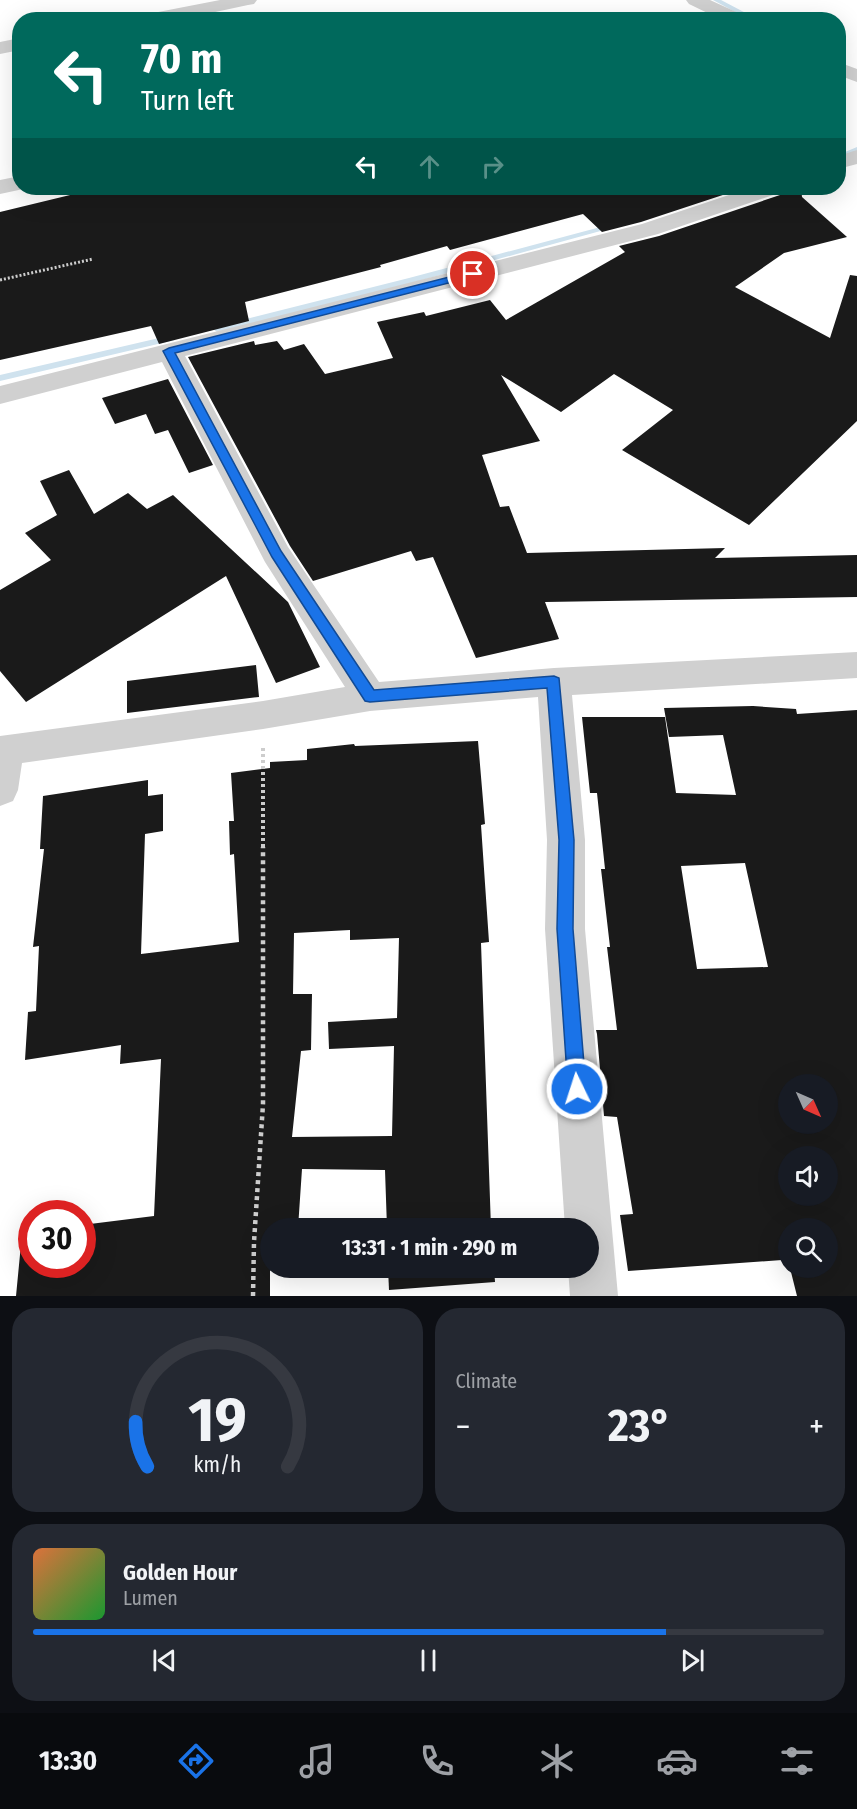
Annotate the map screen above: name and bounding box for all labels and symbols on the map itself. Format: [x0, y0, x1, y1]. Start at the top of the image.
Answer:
pin [447, 248, 498, 299]
position arrow [545, 1057, 609, 1121]
north arrow [778, 1074, 838, 1134]
speed limit sign: 30 [18, 1200, 96, 1278]

